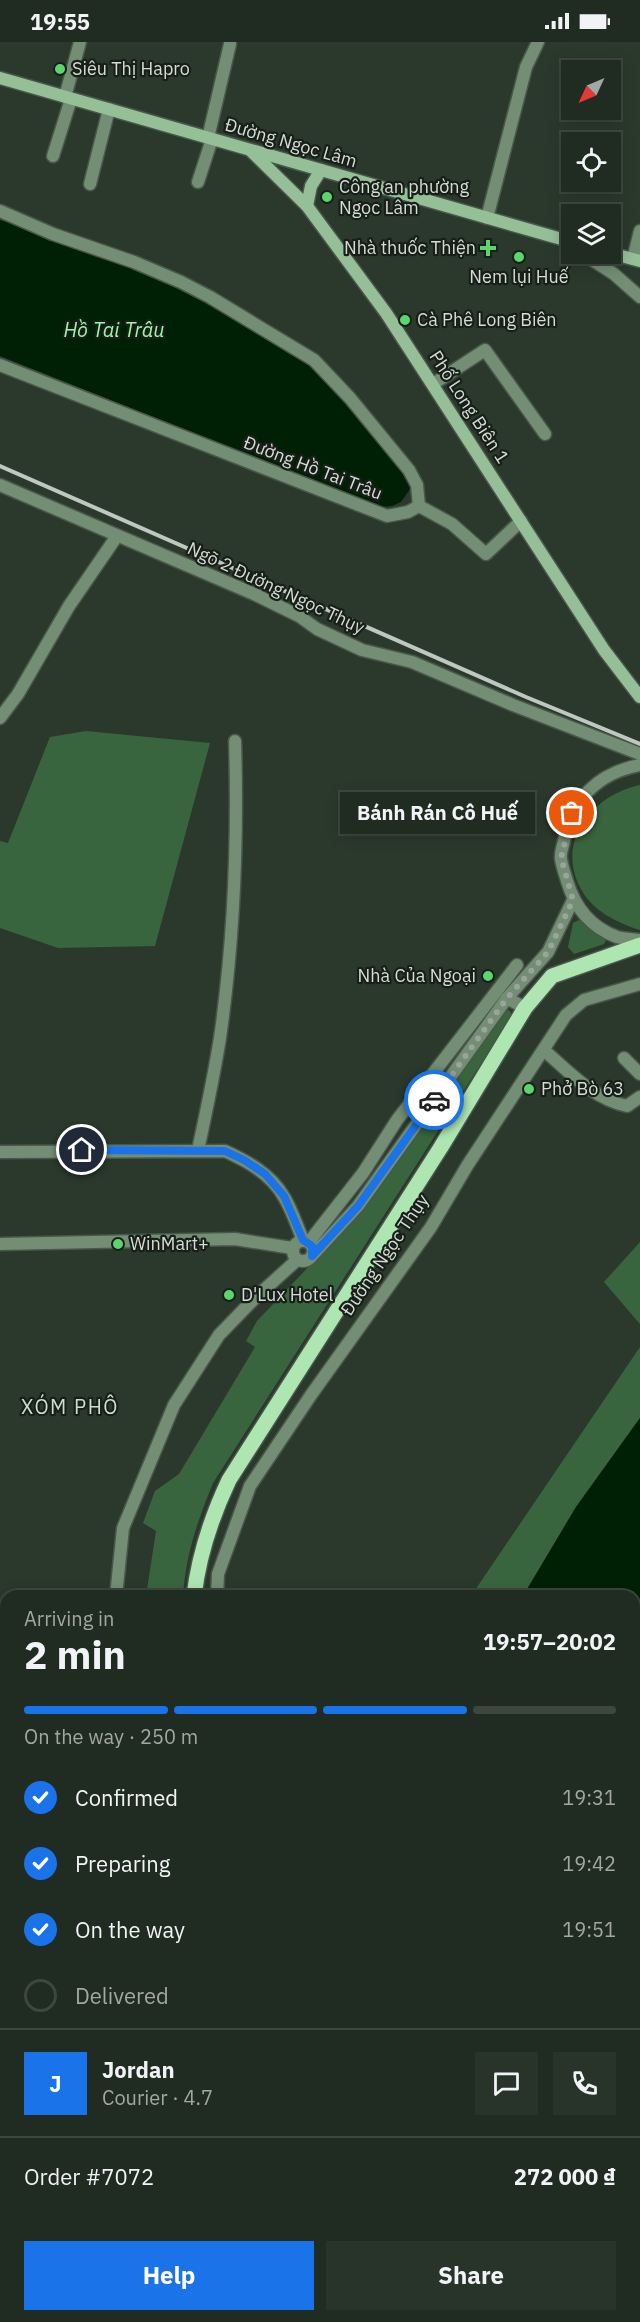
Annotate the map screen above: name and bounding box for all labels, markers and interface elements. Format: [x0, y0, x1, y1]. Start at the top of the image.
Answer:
text: 19:55 [30, 7, 90, 36]
place label: Siêu Thị Hapro [72, 57, 190, 80]
north arrow [561, 60, 621, 120]
map controls [561, 60, 621, 264]
marker: Siêu Thị Hapro [53, 62, 67, 76]
street label: Đường Ngọc Lâm [222, 113, 360, 172]
button: locate [561, 132, 621, 192]
place label: Công an phường Ngọc Lâm [339, 175, 470, 219]
marker: Công an phường Ngọc Lâm [320, 190, 334, 204]
button: layers [561, 204, 621, 264]
place label: Nhà thuốc Thiện [344, 236, 476, 259]
marker: Nhà thuốc Thiện [481, 241, 495, 255]
marker: Nem lụi Huế [512, 250, 526, 264]
place label: Nem lụi Huế [469, 265, 569, 288]
place label: Cà Phê Long Biên [417, 308, 557, 331]
marker: Cà Phê Long Biên [398, 313, 412, 327]
water label: Hồ Tai Trâu [63, 316, 165, 343]
street label: Phố Long Biên 1 [424, 346, 514, 467]
street label: Đường Hồ Tai Trâu [241, 431, 386, 505]
street label: Ngõ 2 Đường Ngọc Thụy [184, 536, 369, 639]
pin [546, 787, 597, 838]
callout: Bánh Rán Cô Huế [341, 792, 536, 834]
icon: bag [555, 796, 588, 829]
text: Bánh Rán Cô Huế [357, 799, 518, 826]
place label: Nhà Của Ngoại [358, 964, 476, 987]
marker: Nhà Của Ngoại [481, 969, 495, 983]
courier [404, 1070, 464, 1130]
place label: Phở Bò 63 [541, 1077, 624, 1100]
marker: Phở Bò 63 [522, 1082, 536, 1096]
icon: car [418, 1084, 451, 1117]
pin [56, 1124, 107, 1175]
icon: home [65, 1133, 98, 1166]
street label: Đường Ngọc Thụy [335, 1190, 434, 1320]
place label: WinMart+ [130, 1232, 209, 1255]
marker: WinMart+ [111, 1237, 125, 1251]
place label: D'Lux Hotel [241, 1283, 334, 1306]
marker: D'Lux Hotel [222, 1288, 236, 1302]
district label: XÓM PHÔ [21, 1393, 119, 1420]
text: Arriving in [24, 1605, 114, 1632]
text: 19:57–20:02 [483, 1627, 616, 1656]
text: 2 min [24, 1629, 126, 1680]
text: On the way · 250 m [24, 1723, 198, 1750]
icon: check [24, 1781, 57, 1814]
text: Confirmed [75, 1783, 178, 1812]
text: 19:31 [562, 1784, 616, 1811]
icon: check [24, 1847, 57, 1880]
text: Preparing [75, 1849, 170, 1878]
text: 19:42 [562, 1850, 616, 1877]
icon: check [24, 1913, 57, 1946]
text: On the way [75, 1915, 185, 1944]
text: 19:51 [562, 1916, 616, 1943]
text: Delivered [75, 1981, 169, 2010]
button: chat [475, 2052, 538, 2115]
button: phone [553, 2052, 616, 2115]
text: Jordan [102, 2055, 175, 2084]
text: J [49, 2069, 62, 2098]
text: Courier · 4.7 [102, 2084, 213, 2111]
text: Order #7072 [24, 2162, 154, 2191]
text: 272 000 ₫ [514, 2162, 616, 2191]
button: Help [24, 2241, 314, 2310]
button: Share [326, 2241, 616, 2310]

